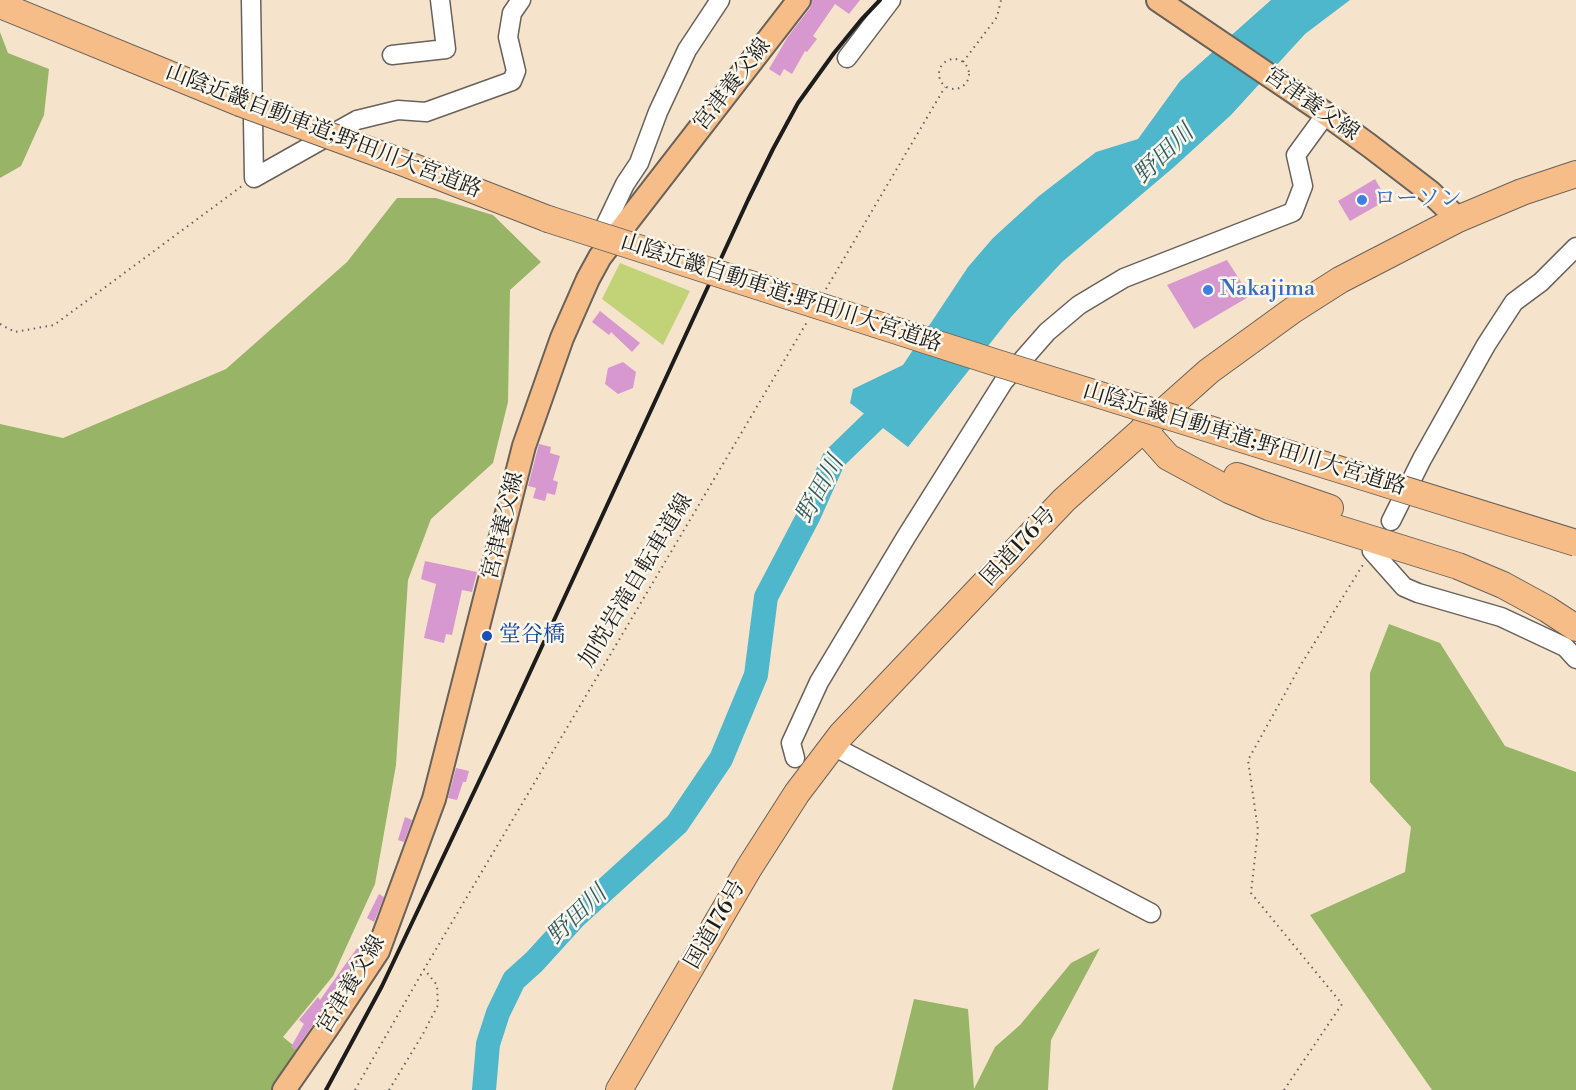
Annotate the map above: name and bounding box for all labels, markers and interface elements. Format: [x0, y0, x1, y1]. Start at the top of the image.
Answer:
street label: 宮津養父線 [689, 34, 777, 136]
street label: 山陰近畿自動車道;野田川大宮道路 [161, 59, 485, 205]
street label: 宮津養父線 [1258, 63, 1364, 147]
water label: 野田川 [1129, 120, 1201, 190]
place label: ローソン [1374, 187, 1462, 213]
marker: ローソン [1355, 193, 1369, 207]
street label: 山陰近畿自動車道;野田川大宮道路 [617, 230, 945, 358]
place label: Nakajima [1220, 277, 1315, 303]
marker: Nakajima [1201, 283, 1215, 297]
street label: 山陰近畿自動車道;野田川大宮道路 [1079, 378, 1409, 502]
water label: 野田川 [791, 452, 851, 528]
street label: 宮津養父線 [478, 469, 530, 583]
street label: 加悦岩滝自転車道線 [575, 489, 699, 673]
street label: 国道176号 [976, 502, 1062, 592]
place label: 堂谷橋 [499, 623, 565, 649]
marker: 堂谷橋 [480, 629, 494, 643]
street label: 国道176号 [680, 876, 752, 974]
water label: 野田川 [542, 881, 614, 951]
street label: 宮津養父線 [312, 931, 392, 1039]

